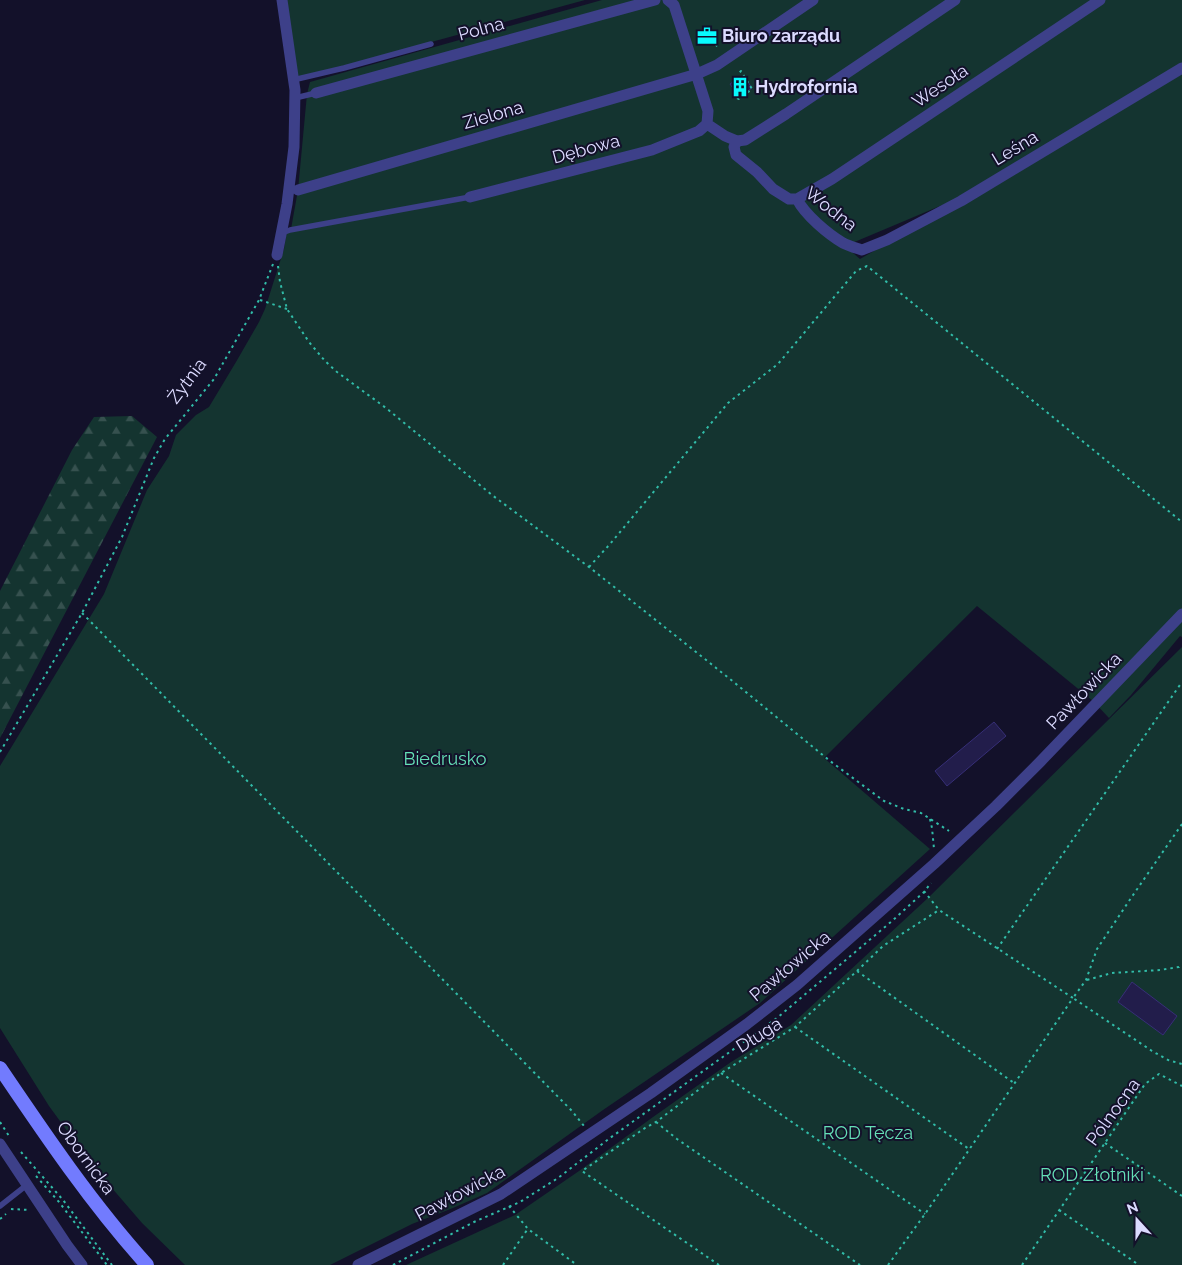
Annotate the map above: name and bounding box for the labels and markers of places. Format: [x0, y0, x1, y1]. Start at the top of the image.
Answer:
office icon: Biuro zarządu [696, 25, 718, 47]
place label: Biuro zarządu [722, 25, 840, 46]
building icon: Hydrofornia [729, 76, 751, 98]
place label: Hydrofornia [755, 76, 858, 97]

